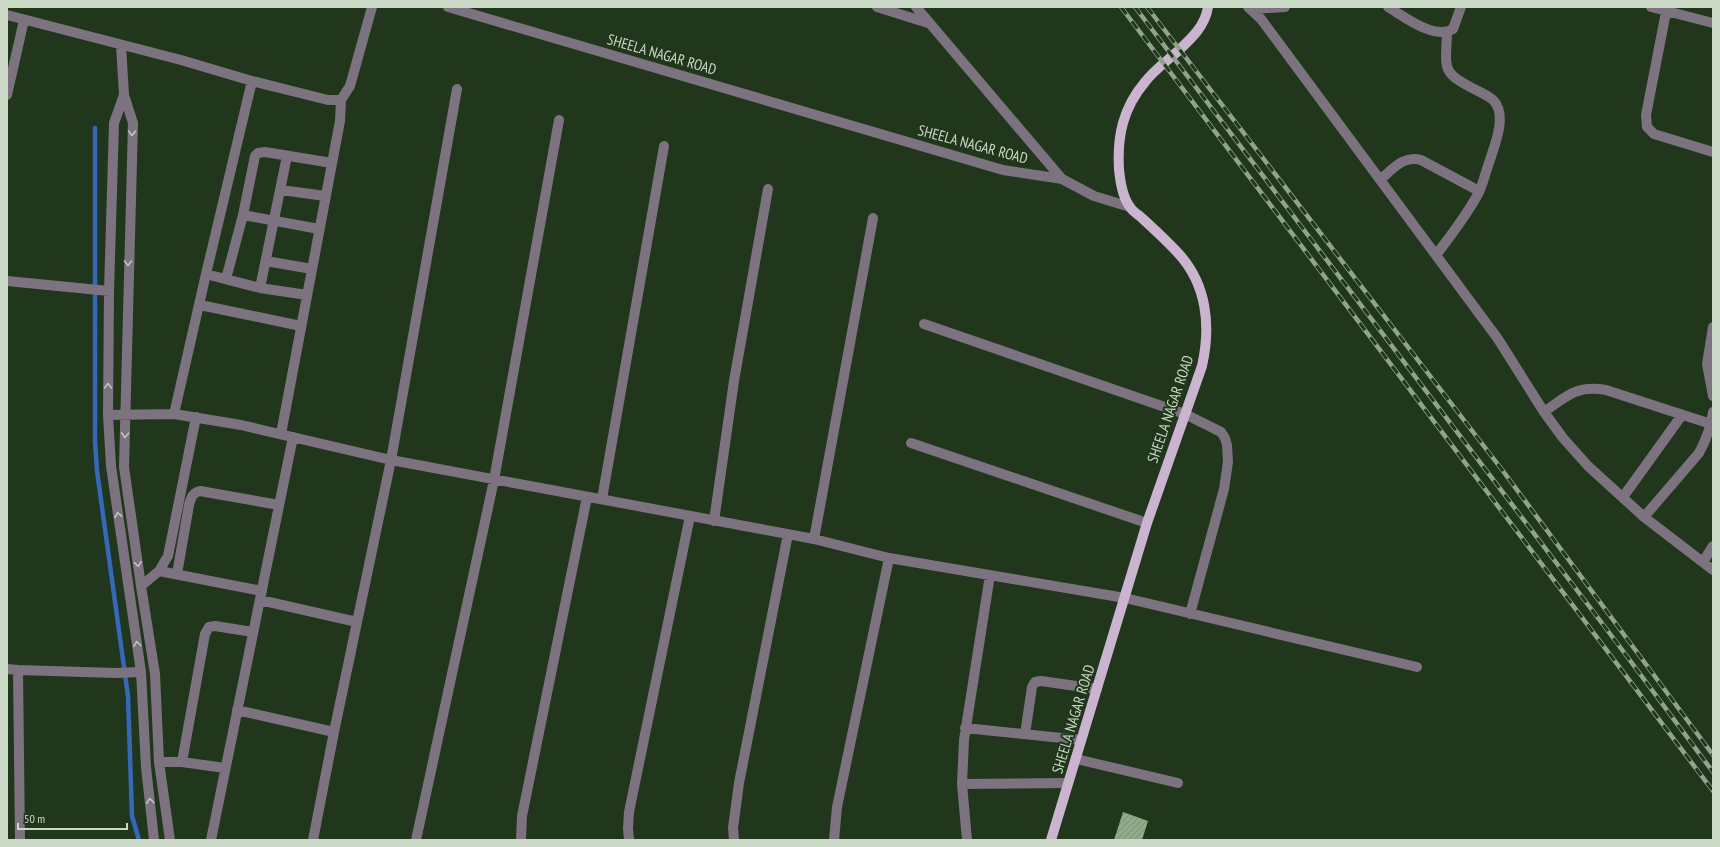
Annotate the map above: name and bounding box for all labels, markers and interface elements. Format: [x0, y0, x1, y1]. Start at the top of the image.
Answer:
street label: SHEELA NAGAR ROAD [605, 29, 719, 79]
street label: SHEELA NAGAR ROAD [916, 120, 1030, 168]
one-way arrow [128, 130, 137, 136]
one-way arrow [124, 260, 132, 266]
street label: SHEELA NAGAR ROAD [1143, 352, 1197, 465]
one-way arrow [104, 383, 112, 389]
one-way arrow [120, 432, 129, 438]
one-way arrow [114, 512, 123, 518]
one-way arrow [133, 561, 142, 567]
one-way arrow [133, 641, 142, 647]
street label: SHEELA NAGAR ROAD [1047, 662, 1099, 776]
one-way arrow [145, 798, 154, 804]
scale bar [18, 805, 127, 831]
text: 50 m [24, 811, 45, 826]

